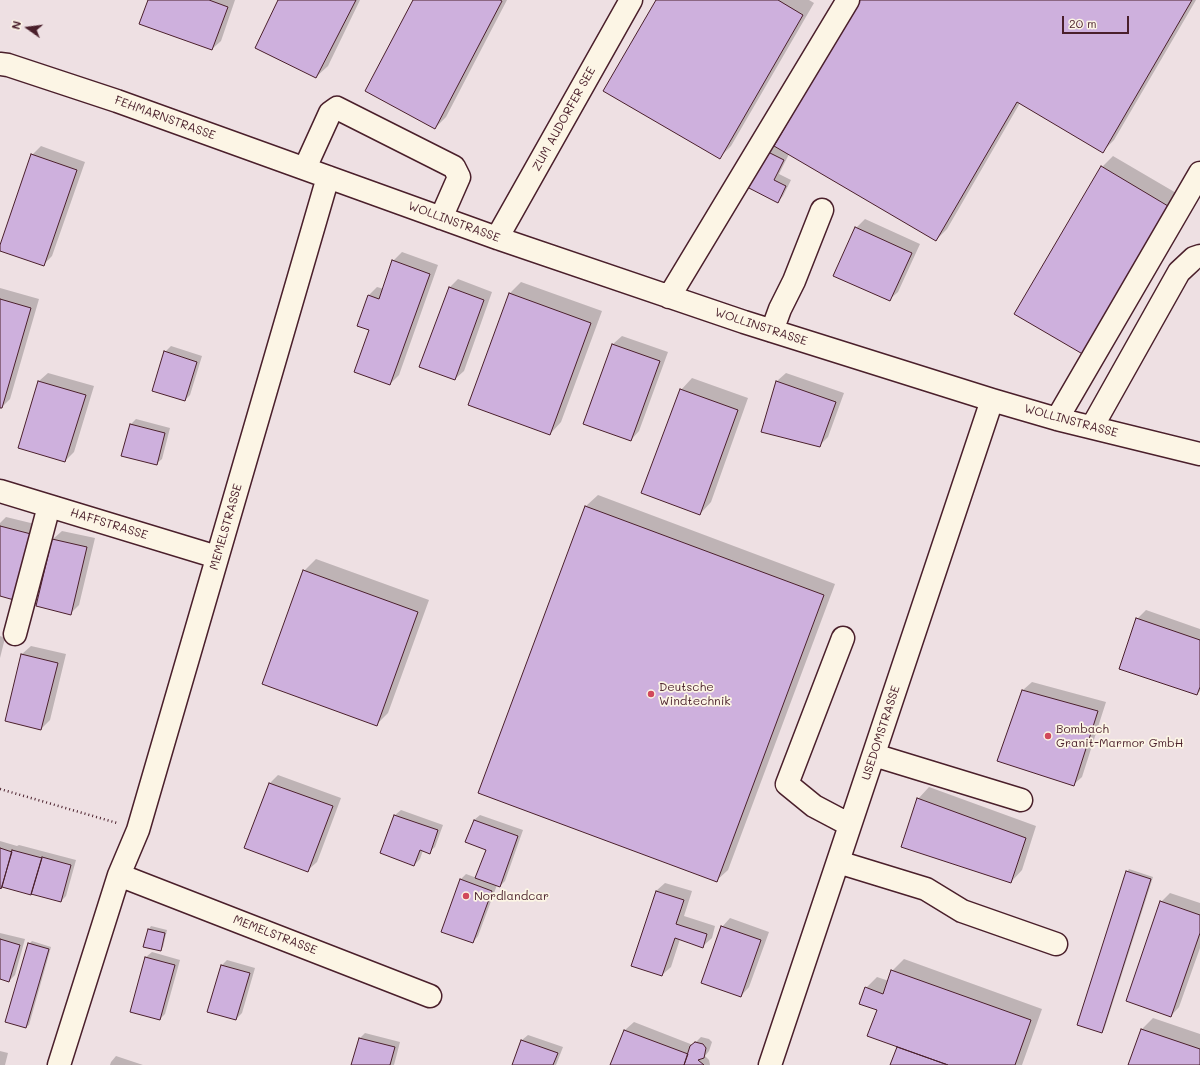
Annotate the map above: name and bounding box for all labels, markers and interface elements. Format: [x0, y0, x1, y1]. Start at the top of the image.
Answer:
north arrow [8, 8, 48, 48]
scale bar [1064, 8, 1131, 34]
text: 20 m [1069, 15, 1097, 31]
text: N [8, 19, 24, 31]
street label: ZUM AUDORFER SEE [529, 64, 599, 174]
street label: FEHMARNSTRASSE [113, 93, 217, 143]
street label: WOLLINSTRASSE [406, 199, 502, 245]
street label: WOLLINSTRASSE [713, 305, 809, 349]
street label: WOLLINSTRASSE [1022, 402, 1120, 440]
street label: MEMELSTRASSE [207, 482, 245, 572]
street label: HAFFSTRASSE [69, 505, 149, 543]
place label: Deutsche Windtechnik [659, 680, 731, 708]
street label: USEDOMSTRASSE [859, 684, 903, 782]
marker: Deutsche Windtechnik [646, 689, 656, 699]
place label: Bombach Granit-Marmor GmbH [1056, 722, 1183, 750]
marker: Bombach Granit-Marmor GmbH [1043, 731, 1053, 741]
place label: Nordlandcar [474, 889, 549, 903]
marker: Nordlandcar [461, 891, 471, 901]
street label: MEMELSTRASSE [231, 912, 319, 958]

